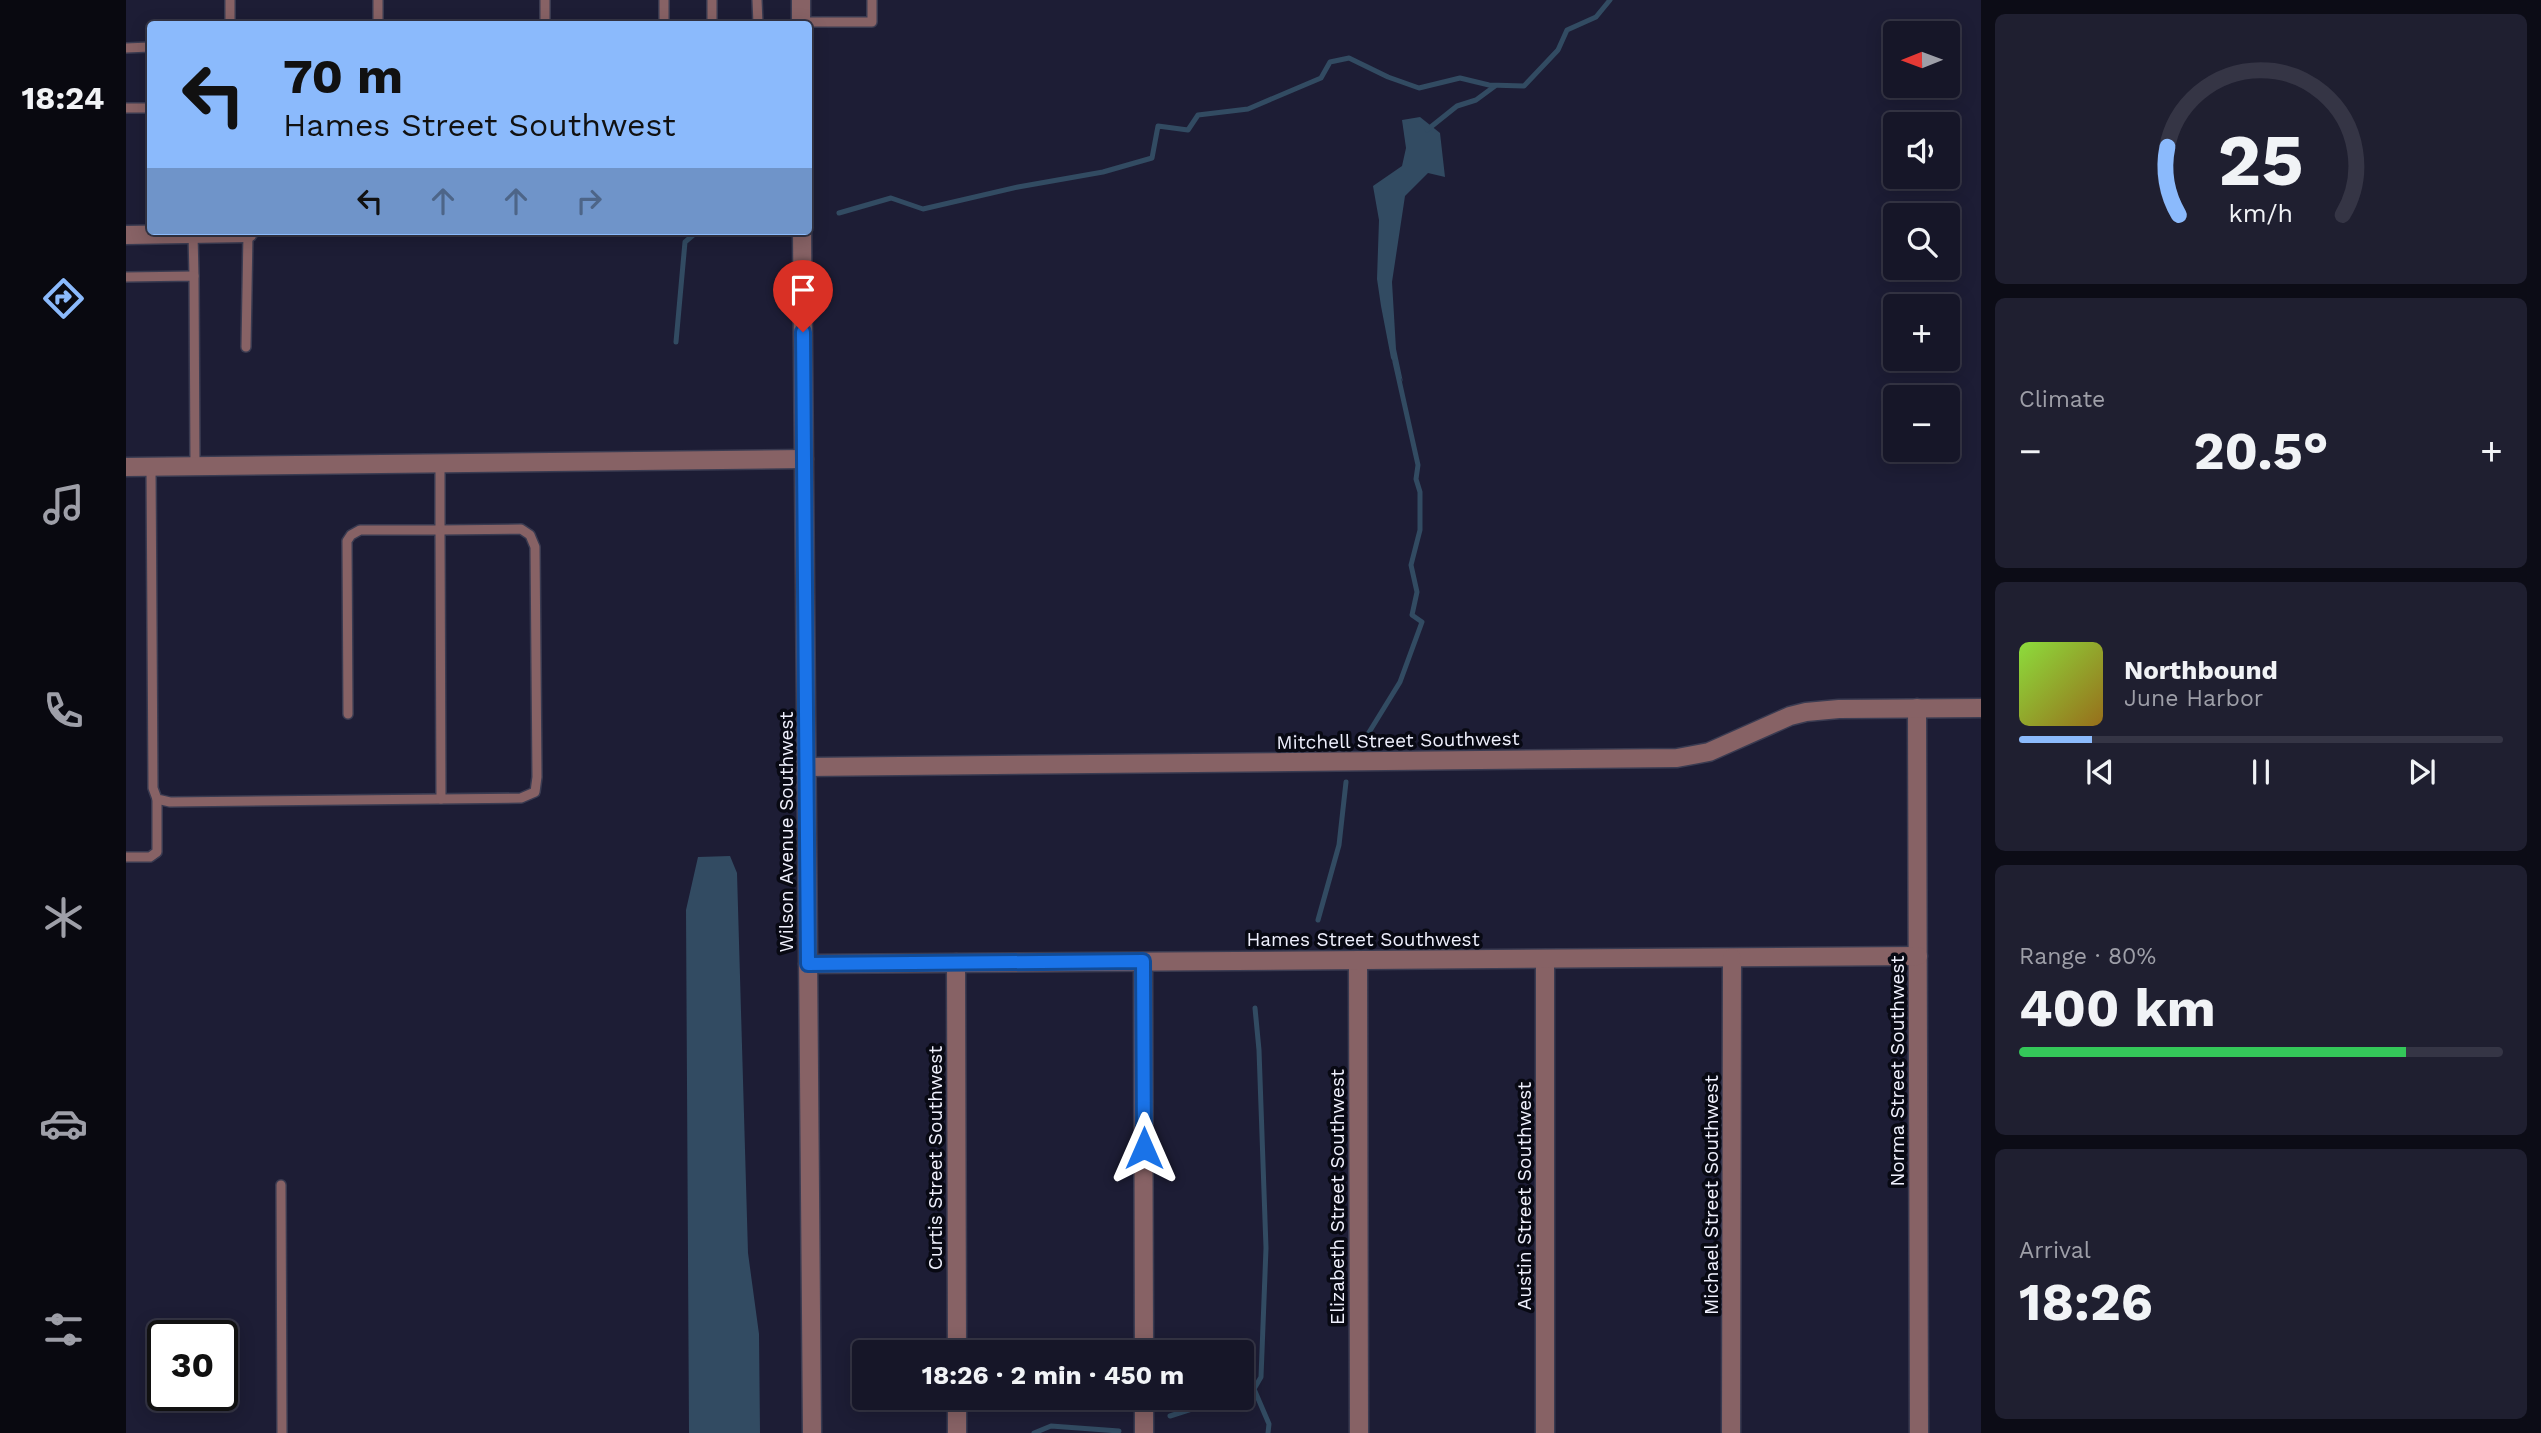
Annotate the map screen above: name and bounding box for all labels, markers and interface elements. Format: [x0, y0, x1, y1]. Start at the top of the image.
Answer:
north arrow [1883, 21, 1960, 98]
map controls [1883, 21, 1960, 462]
text: 70 m [283, 47, 403, 105]
icon: left [168, 49, 259, 140]
text: 18:24 [22, 79, 104, 117]
text: Hames Street Southwest [283, 106, 676, 144]
button: sound [1883, 112, 1960, 189]
text: 25 [2218, 117, 2304, 203]
icon: left [351, 182, 389, 220]
icon: ahead [424, 182, 462, 220]
icon: ahead [497, 182, 535, 220]
icon: right [570, 182, 608, 220]
text: km/h [2229, 199, 2293, 228]
button: search [1883, 203, 1960, 280]
pin [773, 260, 833, 332]
icon: arrive [784, 271, 822, 309]
icon: directions [39, 274, 88, 323]
button: + [1883, 294, 1960, 371]
button: − [1883, 385, 1960, 462]
text: Climate [2019, 386, 2105, 413]
text: 20.5° [2193, 421, 2329, 482]
text: − [2019, 429, 2042, 473]
text: + [2480, 429, 2503, 473]
icon: music [39, 480, 88, 529]
text: Northbound [2124, 655, 2278, 685]
text: June Harbor [2124, 685, 2263, 712]
icon: phone [39, 686, 88, 735]
street label: Wilson Avenue Southwest [775, 711, 798, 953]
street label: Mitchell Street Southwest [1276, 727, 1520, 754]
icon: previous [2081, 753, 2119, 791]
icon: pause [2242, 753, 2280, 791]
icon: next [2403, 753, 2441, 791]
icon: climate [39, 893, 88, 942]
street label: Hames Street Southwest [1246, 928, 1480, 951]
text: Range · 80% [2019, 943, 2156, 970]
street label: Norma Street Southwest [1886, 956, 1909, 1186]
text: 400 km [2019, 978, 2216, 1039]
street label: Curtis Street Southwest [924, 1046, 947, 1270]
street label: Elizabeth Street Southwest [1326, 1069, 1349, 1325]
street label: Michael Street Southwest [1700, 1075, 1723, 1315]
street label: Austin Street Southwest [1513, 1082, 1536, 1310]
icon: car [39, 1099, 88, 1148]
position arrow [1107, 1111, 1181, 1185]
text: Arrival [2019, 1237, 2091, 1264]
text: 18:26 [2019, 1272, 2153, 1333]
icon: filters [39, 1305, 88, 1354]
speed limit sign: 30 [147, 1320, 238, 1411]
text: 18:26 · 2 min · 450 m [922, 1360, 1184, 1390]

